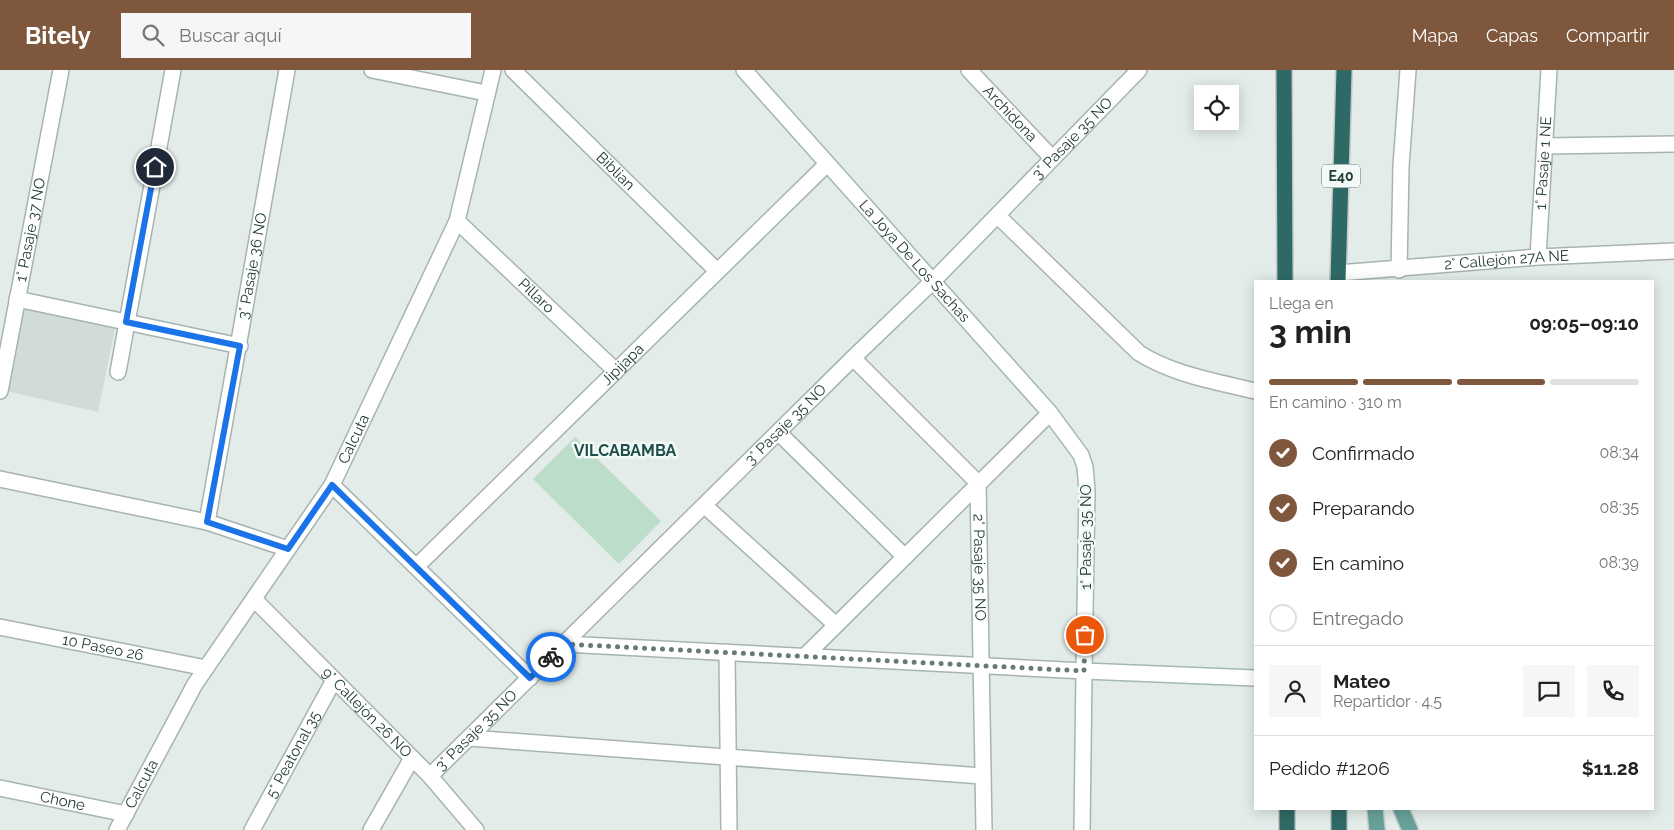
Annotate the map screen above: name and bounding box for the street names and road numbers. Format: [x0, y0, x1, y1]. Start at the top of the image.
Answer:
street label: Archidona [979, 82, 1041, 146]
street label: 3° Pasaje 35 NO [1028, 94, 1116, 183]
street label: 1° Pasaje 1 NE [1532, 116, 1555, 211]
street label: Biblian [593, 148, 639, 194]
road number: E40 [1322, 164, 1360, 188]
street label: 1° Pasaje 37 NO [12, 176, 49, 283]
street label: La Joya De Los Sachas [855, 196, 974, 326]
street label: 3° Pasaje 36 NO [234, 211, 271, 321]
street label: 2° Callejón 27A NE [1443, 247, 1569, 273]
street label: Píllaro [514, 275, 558, 317]
street label: Jipijapa [598, 340, 648, 389]
street label: 3° Pasaje 35 NO [741, 380, 830, 469]
street label: Calcuta [334, 411, 373, 467]
street label: 1° Pasaje 35 NO [1077, 484, 1095, 590]
street label: 2° Pasaje 35 NO [970, 513, 989, 621]
street label: 10 Paseo 26 [61, 631, 145, 664]
street label: 9° Callejón 26 NO [318, 664, 416, 761]
street label: 3° Pasaje 35 NO [432, 686, 521, 774]
street label: 5° Peatonal 35 [262, 708, 324, 801]
street label: Calcuta [121, 757, 162, 812]
street label: Chone [39, 788, 87, 814]

